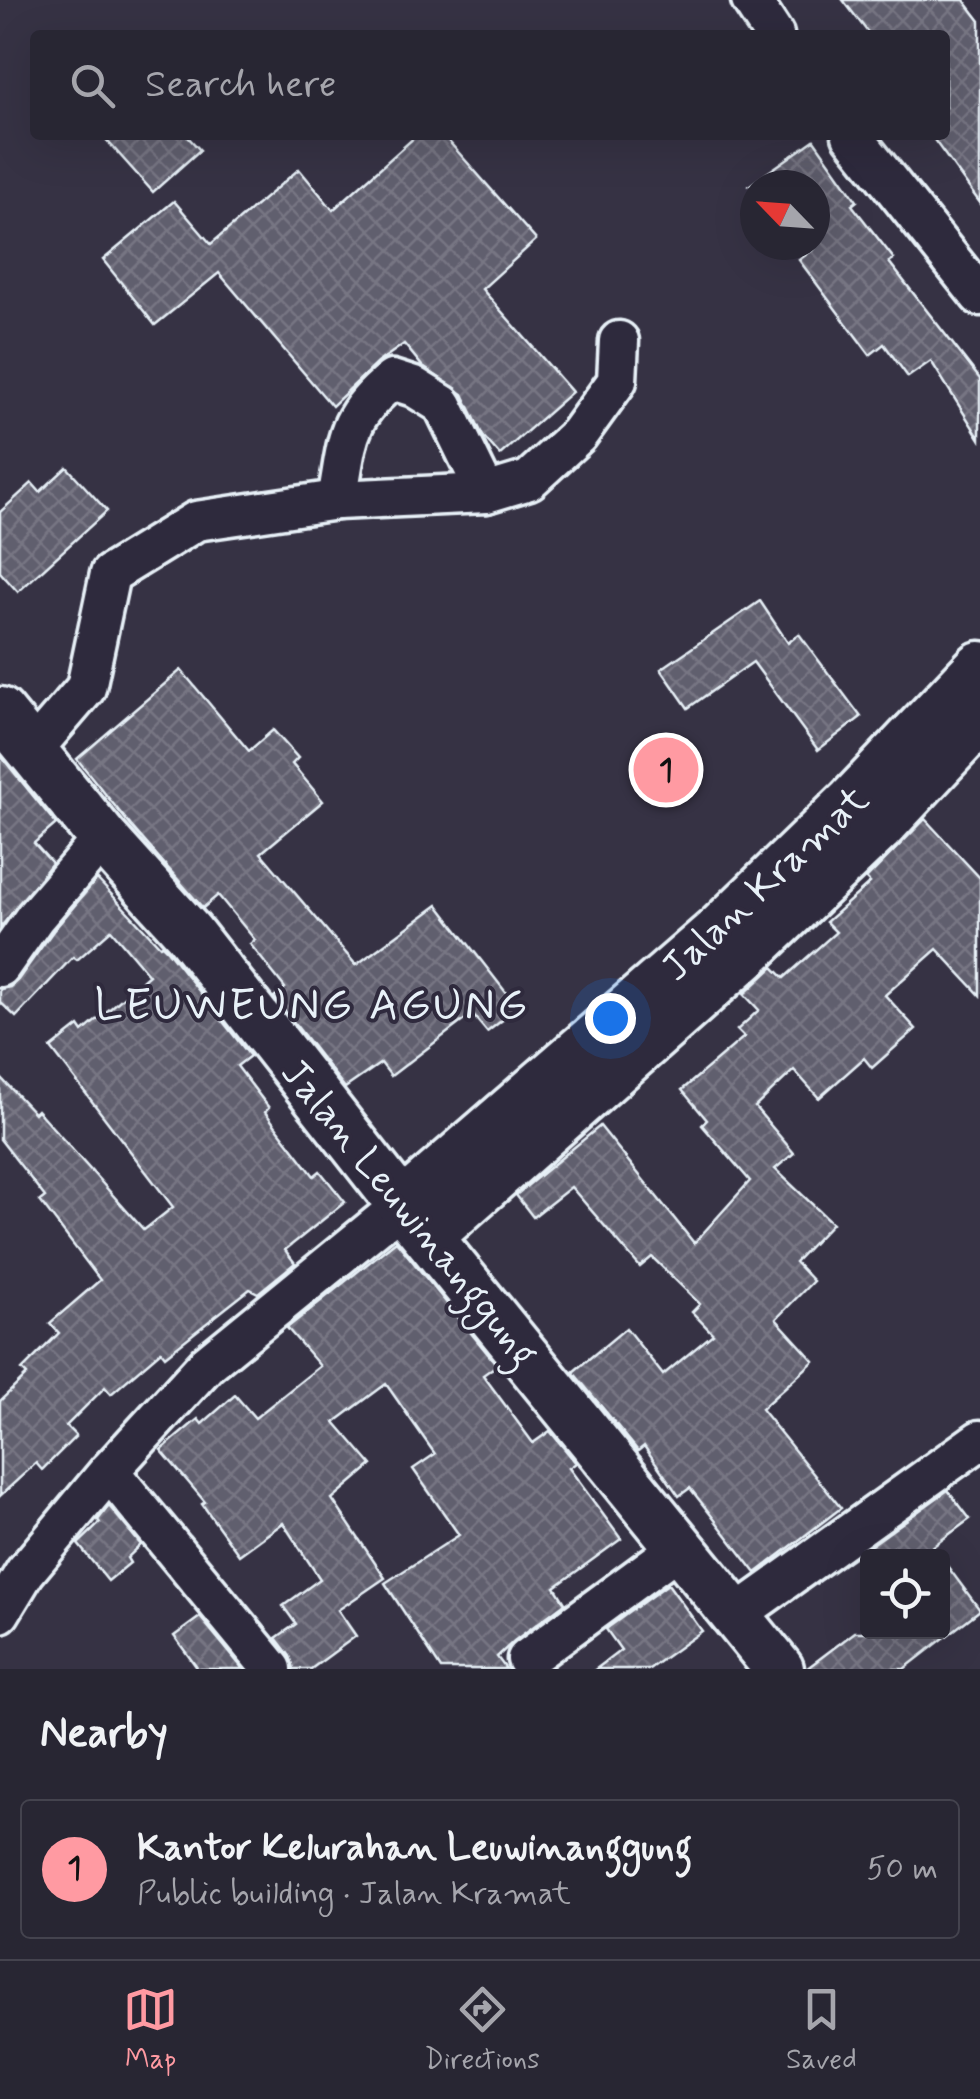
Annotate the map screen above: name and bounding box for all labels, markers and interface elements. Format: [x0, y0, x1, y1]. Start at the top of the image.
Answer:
search box [30, 30, 950, 140]
icon: search [65, 58, 120, 113]
text: Search here [145, 61, 336, 110]
north arrow [740, 170, 830, 260]
pin: 1 [634, 732, 698, 808]
street label: Jalan Kramat [651, 775, 881, 994]
district label: LEUWEUNG AGUNG [95, 977, 529, 1036]
your location [585, 993, 636, 1044]
street label: Jalan Leuwinanggung [265, 1049, 549, 1381]
map controls [860, 1549, 950, 1639]
button: locate [860, 1549, 950, 1639]
text: Nearby [40, 1707, 168, 1762]
text: Kantor Kelurahan Leuwinanggung [137, 1824, 692, 1873]
text: 1 [67, 1848, 82, 1890]
text: 50 m [866, 1848, 938, 1890]
text: Public building · Jalan Kramat [137, 1873, 571, 1915]
tab: Map [123, 1982, 178, 2079]
tab: Directions [425, 1982, 540, 2079]
tab: Saved [786, 1982, 857, 2079]

